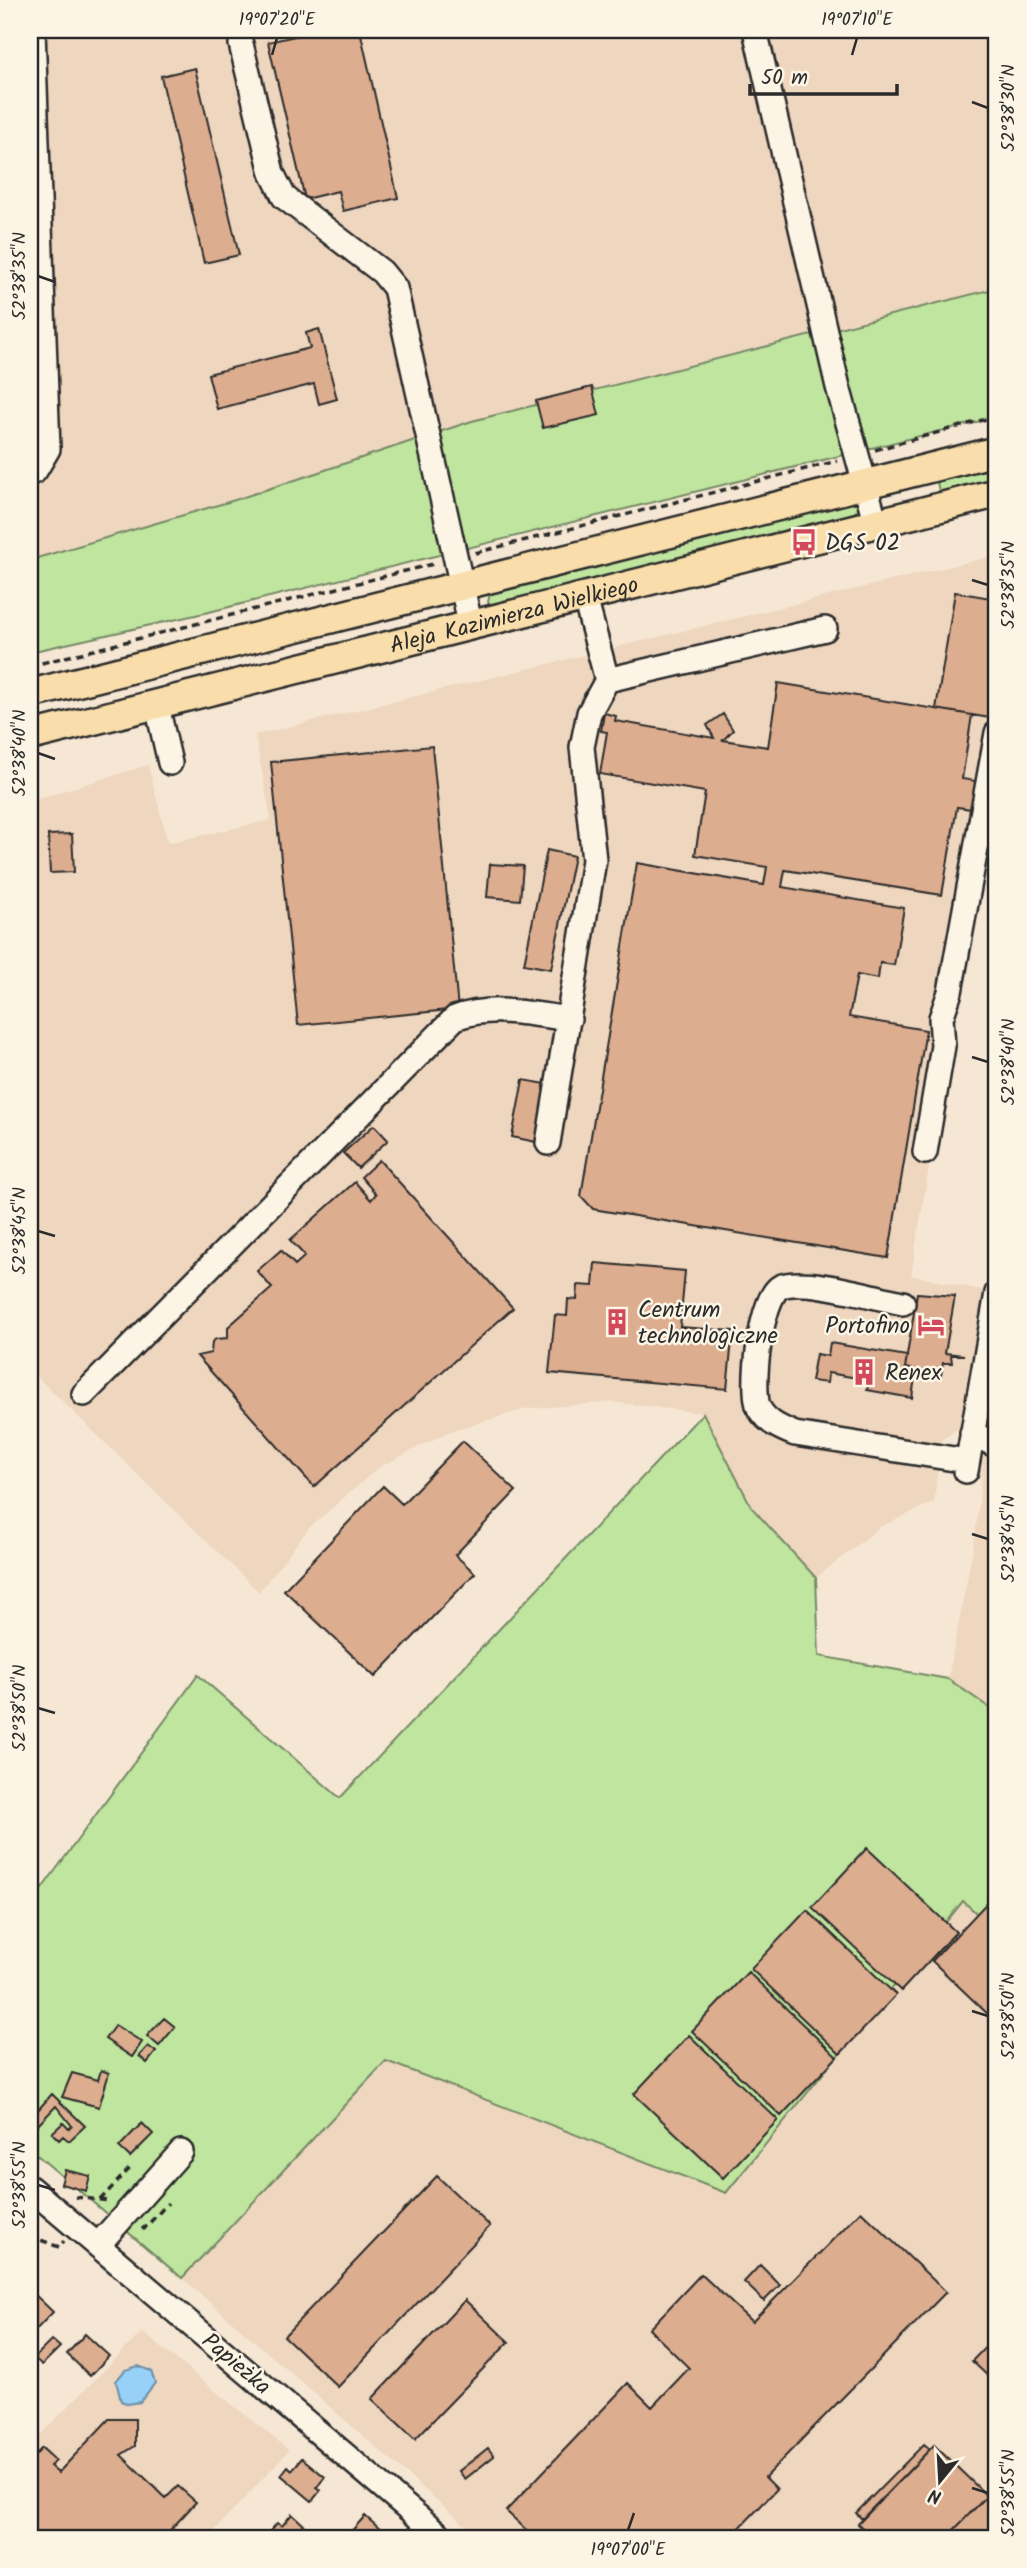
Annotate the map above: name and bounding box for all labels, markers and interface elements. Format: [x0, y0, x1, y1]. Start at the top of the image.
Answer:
text: 19°07'20"E [239, 6, 316, 35]
text: 19°07'10"E [821, 6, 893, 35]
scale bar [750, 52, 898, 96]
text: 50 m [761, 62, 808, 95]
text: 52°38'30"N [995, 64, 1024, 152]
text: 52°38'35"N [6, 232, 35, 320]
place label: DGS 02 [825, 526, 900, 562]
bus stop icon: DGS 02 [789, 527, 819, 557]
text: 52°38'35"N [995, 541, 1024, 629]
street label: Aleja Kazimierza Wielkiego [386, 568, 643, 665]
text: 52°38'40"N [6, 709, 35, 797]
text: 52°38'40"N [995, 1018, 1024, 1106]
text: 52°38'45"N [6, 1187, 35, 1275]
place label: Centrum technologiczne [638, 1293, 778, 1355]
building icon: Centrum technologiczne [602, 1307, 632, 1337]
place label: Portofino [825, 1309, 910, 1345]
hotel icon: Portofino [916, 1310, 946, 1340]
place label: Renex [885, 1356, 942, 1392]
building icon: Renex [849, 1357, 879, 1387]
text: 52°38'45"N [995, 1495, 1024, 1583]
text: 52°38'50"N [6, 1665, 35, 1751]
text: 52°38'50"N [995, 1973, 1024, 2059]
text: 52°38'55"N [6, 2141, 35, 2229]
street label: Papieżka [193, 2325, 279, 2405]
north arrow [904, 2446, 974, 2516]
text: 52°38'55"N [995, 2449, 1024, 2537]
text: N [925, 2479, 946, 2511]
text: 19°07'00"E [591, 2536, 666, 2565]

